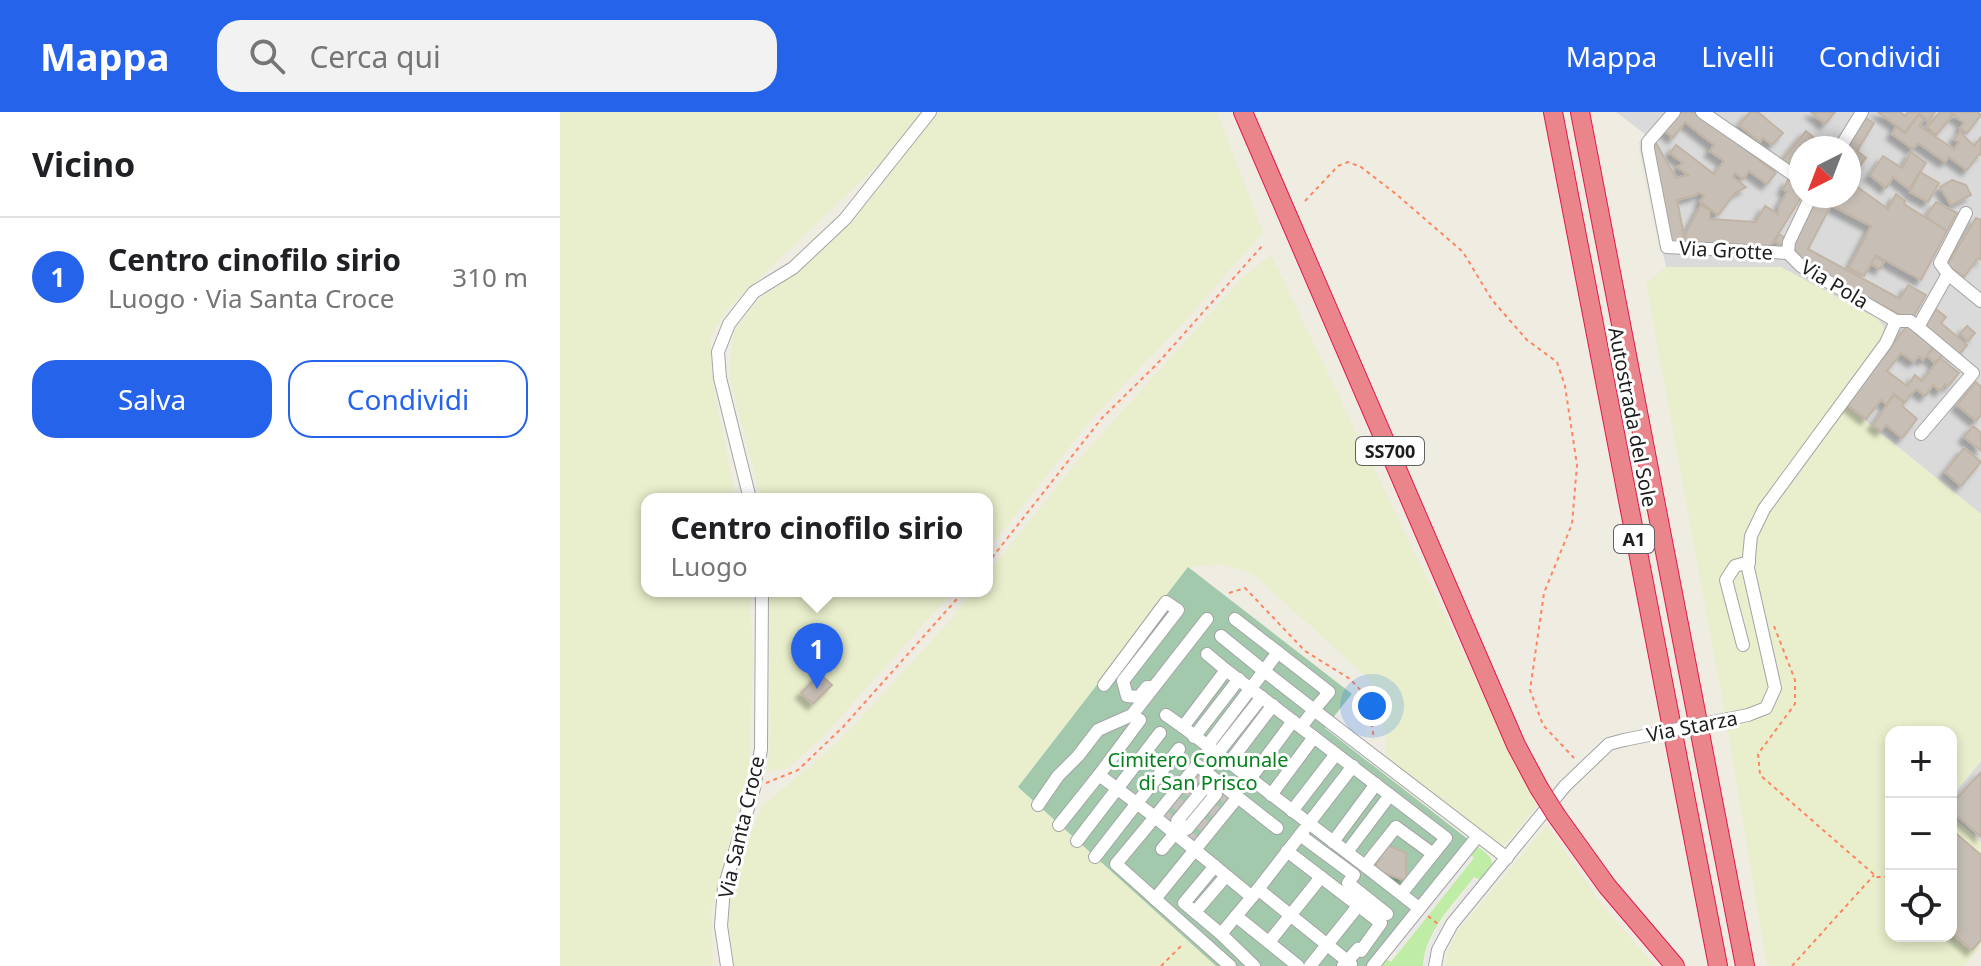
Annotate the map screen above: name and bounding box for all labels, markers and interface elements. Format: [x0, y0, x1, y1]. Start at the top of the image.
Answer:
search box [217, 20, 777, 92]
text: Mappa [40, 30, 169, 82]
icon: search [245, 34, 289, 78]
text: Cerca qui [309, 36, 441, 77]
text: Mappa [1566, 37, 1657, 75]
text: Livelli [1701, 37, 1775, 75]
text: Condividi [1819, 37, 1941, 75]
north arrow [1789, 136, 1861, 208]
text: Vicino [32, 141, 135, 187]
street label: Via Grotte [1678, 234, 1774, 266]
text: Centro cinofilo sirio [108, 239, 401, 280]
street label: Via Pola [1796, 253, 1874, 315]
text: 1 [51, 259, 65, 295]
text: 310 m [452, 259, 528, 295]
text: Luogo · Via Santa Croce [108, 280, 394, 316]
street label: Autostrada del Sole [1602, 325, 1664, 509]
button: Salva [32, 360, 272, 438]
button: Condividi [288, 360, 528, 438]
road number: SS700 [1356, 437, 1424, 465]
popup [641, 493, 993, 597]
text: Centro cinofilo sirio [671, 507, 963, 548]
road number: A1 [1614, 525, 1654, 553]
text: Luogo [671, 548, 748, 584]
pin: 1 [791, 623, 843, 689]
your location [1352, 686, 1392, 726]
street label: Via Starza [1644, 704, 1740, 748]
map controls [1885, 726, 1957, 942]
button: + [1885, 726, 1957, 798]
park label: Cimitero Comunale di San Prisco [1107, 746, 1289, 796]
street label: Via Santa Croce [712, 753, 770, 901]
button: − [1885, 798, 1957, 870]
button: locate [1885, 870, 1957, 942]

